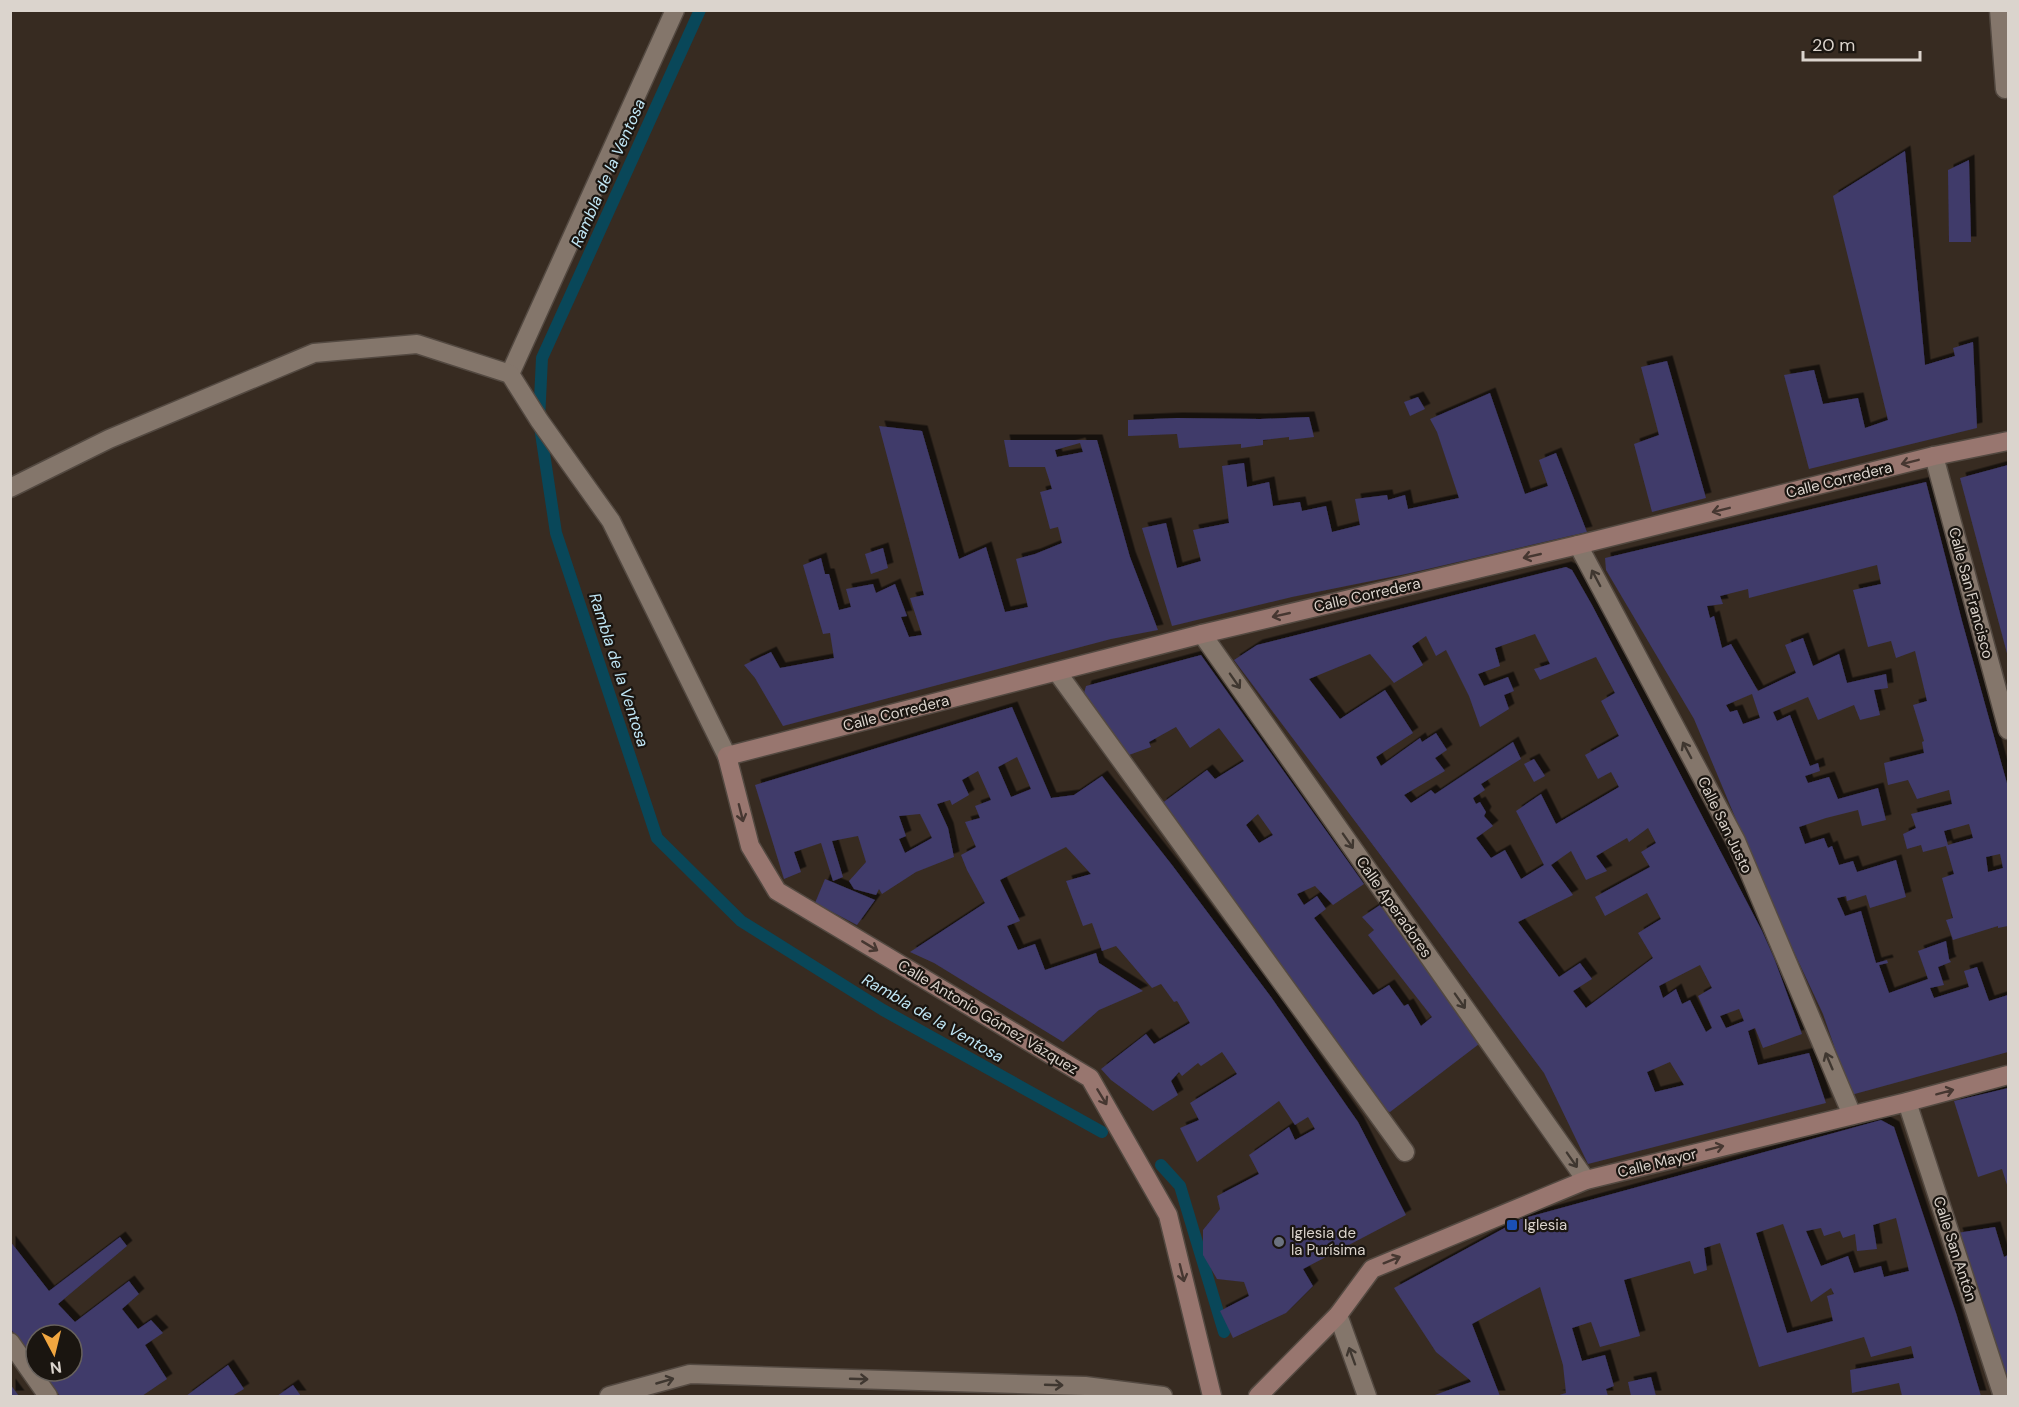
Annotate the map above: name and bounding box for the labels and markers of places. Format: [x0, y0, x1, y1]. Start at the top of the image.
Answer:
place label: Iglesia [1524, 1215, 1567, 1235]
marker: Iglesia [1505, 1218, 1519, 1232]
place label: Iglesia de la Purísima [1291, 1223, 1365, 1260]
marker: Iglesia de la Purísima [1272, 1235, 1286, 1249]

